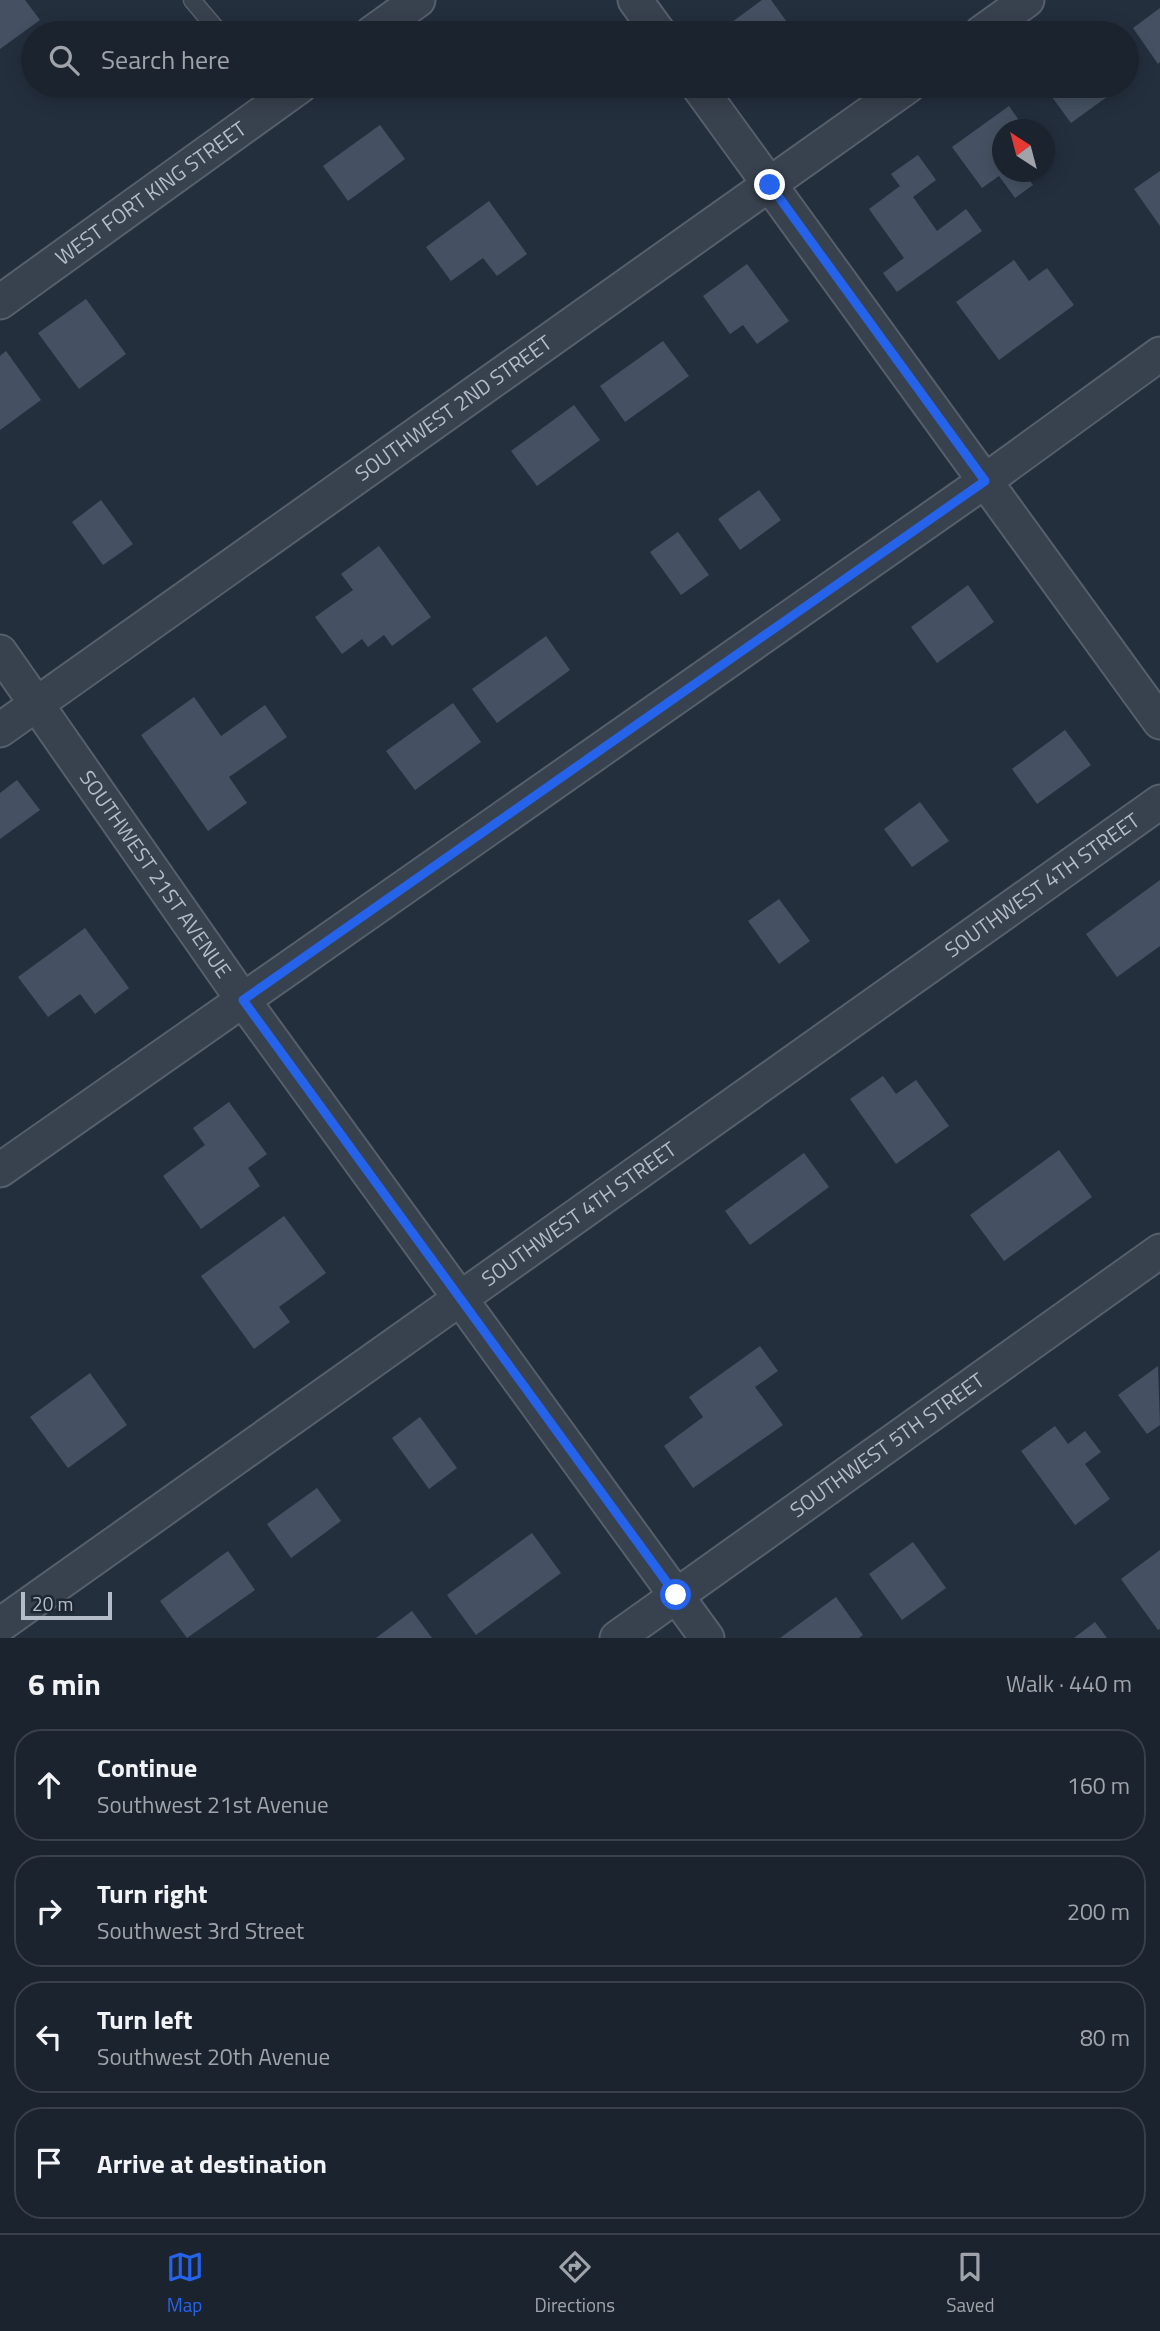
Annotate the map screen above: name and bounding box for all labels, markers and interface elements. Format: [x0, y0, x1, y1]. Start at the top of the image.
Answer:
search box [21, 21, 1139, 98]
text: Search here [101, 40, 230, 79]
icon: search [45, 41, 83, 79]
street label: WEST FORT KING STREET [48, 113, 253, 272]
north arrow [992, 119, 1055, 182]
route end [754, 169, 785, 200]
street label: SOUTHWEST 2ND STREET [348, 326, 558, 489]
street label: SOUTHWEST 21ST AVENUE [72, 763, 240, 984]
street label: SOUTHWEST 4TH STREET [938, 804, 1146, 965]
street label: SOUTHWEST 4TH STREET [474, 1133, 683, 1294]
street label: SOUTHWEST 5TH STREET [783, 1364, 991, 1525]
route start [660, 1579, 691, 1610]
scale bar [21, 1589, 112, 1621]
text: 20 m [32, 1589, 73, 1618]
text: 6 min [28, 1661, 101, 1707]
text: Walk · 440 m [1006, 1666, 1132, 1701]
text: Continue [97, 1748, 197, 1787]
icon: ahead [30, 1766, 68, 1804]
text: 160 m [1067, 1768, 1130, 1803]
text: Southwest 21st Avenue [97, 1787, 329, 1822]
text: Turn right [97, 1874, 208, 1913]
icon: right [30, 1892, 68, 1930]
text: 200 m [1067, 1894, 1130, 1929]
text: Southwest 3rd Street [97, 1913, 304, 1948]
text: Turn left [97, 2000, 192, 2039]
icon: left [30, 2018, 68, 2056]
text: 80 m [1080, 2020, 1130, 2055]
text: Southwest 20th Avenue [97, 2039, 330, 2074]
icon: arrive [30, 2144, 68, 2182]
text: Arrive at destination [97, 2144, 327, 2183]
tab: Map [166, 2248, 204, 2319]
tab: Directions [535, 2248, 615, 2319]
tab: Saved [946, 2248, 994, 2319]

